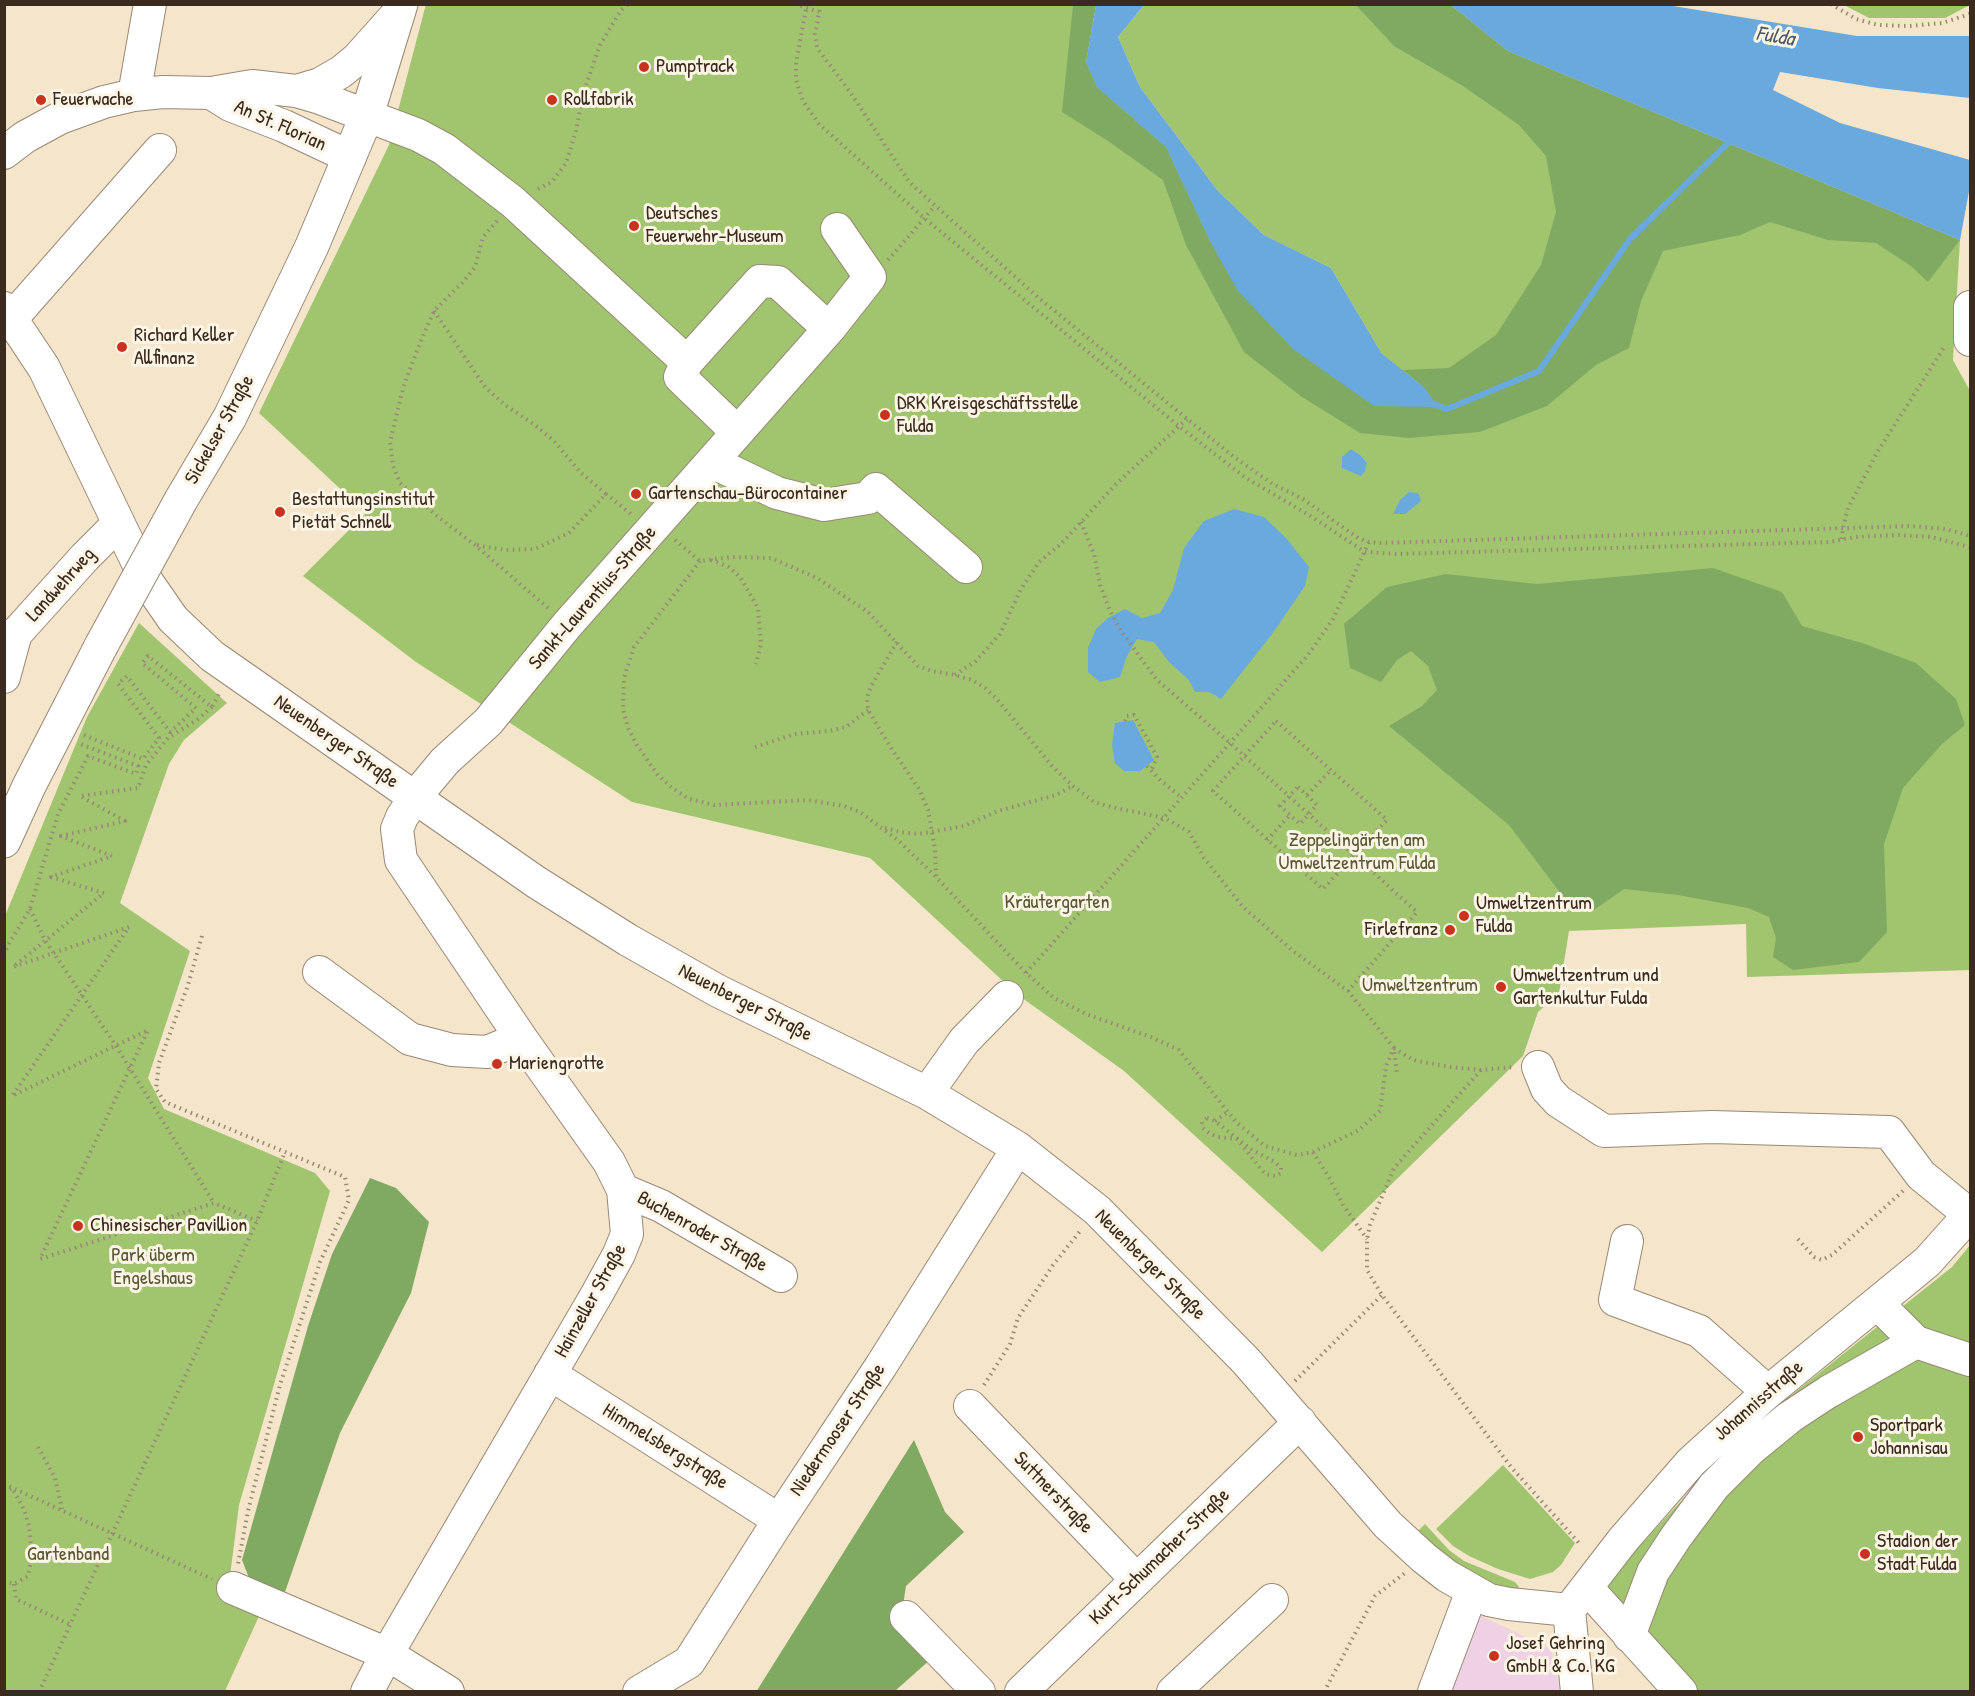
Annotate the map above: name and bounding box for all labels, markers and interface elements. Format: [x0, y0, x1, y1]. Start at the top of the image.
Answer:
water label: Fulda [1754, 22, 1796, 52]
place label: Pumptrack [656, 55, 734, 79]
marker: Pumptrack [637, 60, 651, 74]
place label: Feuerwache [53, 88, 133, 112]
place label: Rollfabrik [564, 88, 633, 112]
marker: Feuerwache [34, 93, 48, 107]
marker: Rollfabrik [545, 93, 559, 107]
street label: An St. Florian [230, 95, 330, 157]
place label: Deutsches Feuerwehr-Museum [646, 202, 784, 249]
marker: Deutsches Feuerwehr-Museum [627, 219, 641, 233]
place label: Richard Keller Allfinanz [134, 324, 234, 371]
marker: Richard Keller Allfinanz [115, 340, 129, 354]
street label: Sickelser Straße [180, 371, 260, 489]
place label: DRK Kreisgeschäftsstelle Fulda [897, 392, 1078, 439]
marker: DRK Kreisgeschäftsstelle Fulda [878, 408, 892, 422]
place label: Gartenschau-Bürocontainer [648, 482, 847, 506]
marker: Gartenschau-Bürocontainer [629, 487, 643, 501]
place label: Bestattungsinstitut Pietät Schnell [292, 488, 434, 535]
marker: Bestattungsinstitut Pietät Schnell [273, 505, 287, 519]
street label: Sankt-Laurentius-Straße [524, 521, 662, 675]
street label: Landwehrweg [21, 543, 101, 627]
street label: Neuenberger Straße [269, 690, 403, 794]
park label: Zeppelingärten am Umweltzentrum Fulda [1279, 829, 1435, 876]
park label: Kräutergarten [1005, 891, 1109, 915]
place label: Umweltzentrum Fulda [1476, 892, 1592, 939]
marker: Umweltzentrum Fulda [1457, 909, 1471, 923]
place label: Firlefranz [1365, 918, 1438, 942]
marker: Firlefranz [1443, 923, 1457, 937]
street label: Neuenberger Straße [674, 959, 816, 1047]
place label: Umweltzentrum und Gartenkultur Fulda [1513, 964, 1658, 1011]
park label: Umweltzentrum [1362, 974, 1478, 998]
marker: Umweltzentrum und Gartenkultur Fulda [1494, 980, 1508, 994]
place label: Mariengrotte [509, 1052, 604, 1076]
marker: Mariengrotte [490, 1057, 504, 1071]
street label: Buchenroder Straße [633, 1186, 771, 1278]
street label: Neuenberger Straße [1090, 1205, 1210, 1325]
place label: Chinesischer Pavillion [90, 1214, 247, 1238]
marker: Chinesischer Pavillion [71, 1219, 85, 1233]
street label: Hainzeller Straße [550, 1240, 632, 1362]
park label: Park überm Engelshaus [111, 1244, 195, 1291]
street label: Johannisstraße [1709, 1356, 1809, 1446]
street label: Niedermooser Straße [785, 1359, 891, 1501]
street label: Himmelsbergstraße [598, 1399, 732, 1495]
place label: Sportpark Johannisau [1870, 1414, 1948, 1461]
marker: Sportpark Johannisau [1851, 1430, 1865, 1444]
street label: Suttnerstraße [1008, 1447, 1098, 1539]
street label: Kurt-Schumacher-Straße [1085, 1484, 1235, 1630]
place label: Stadion der Stadt Fulda [1877, 1530, 1958, 1577]
park label: Gartenband [27, 1543, 109, 1567]
marker: Stadion der Stadt Fulda [1858, 1547, 1872, 1561]
place label: Josef Gehring GmbH & Co. KG [1506, 1632, 1615, 1679]
marker: Josef Gehring GmbH & Co. KG [1487, 1649, 1501, 1663]

